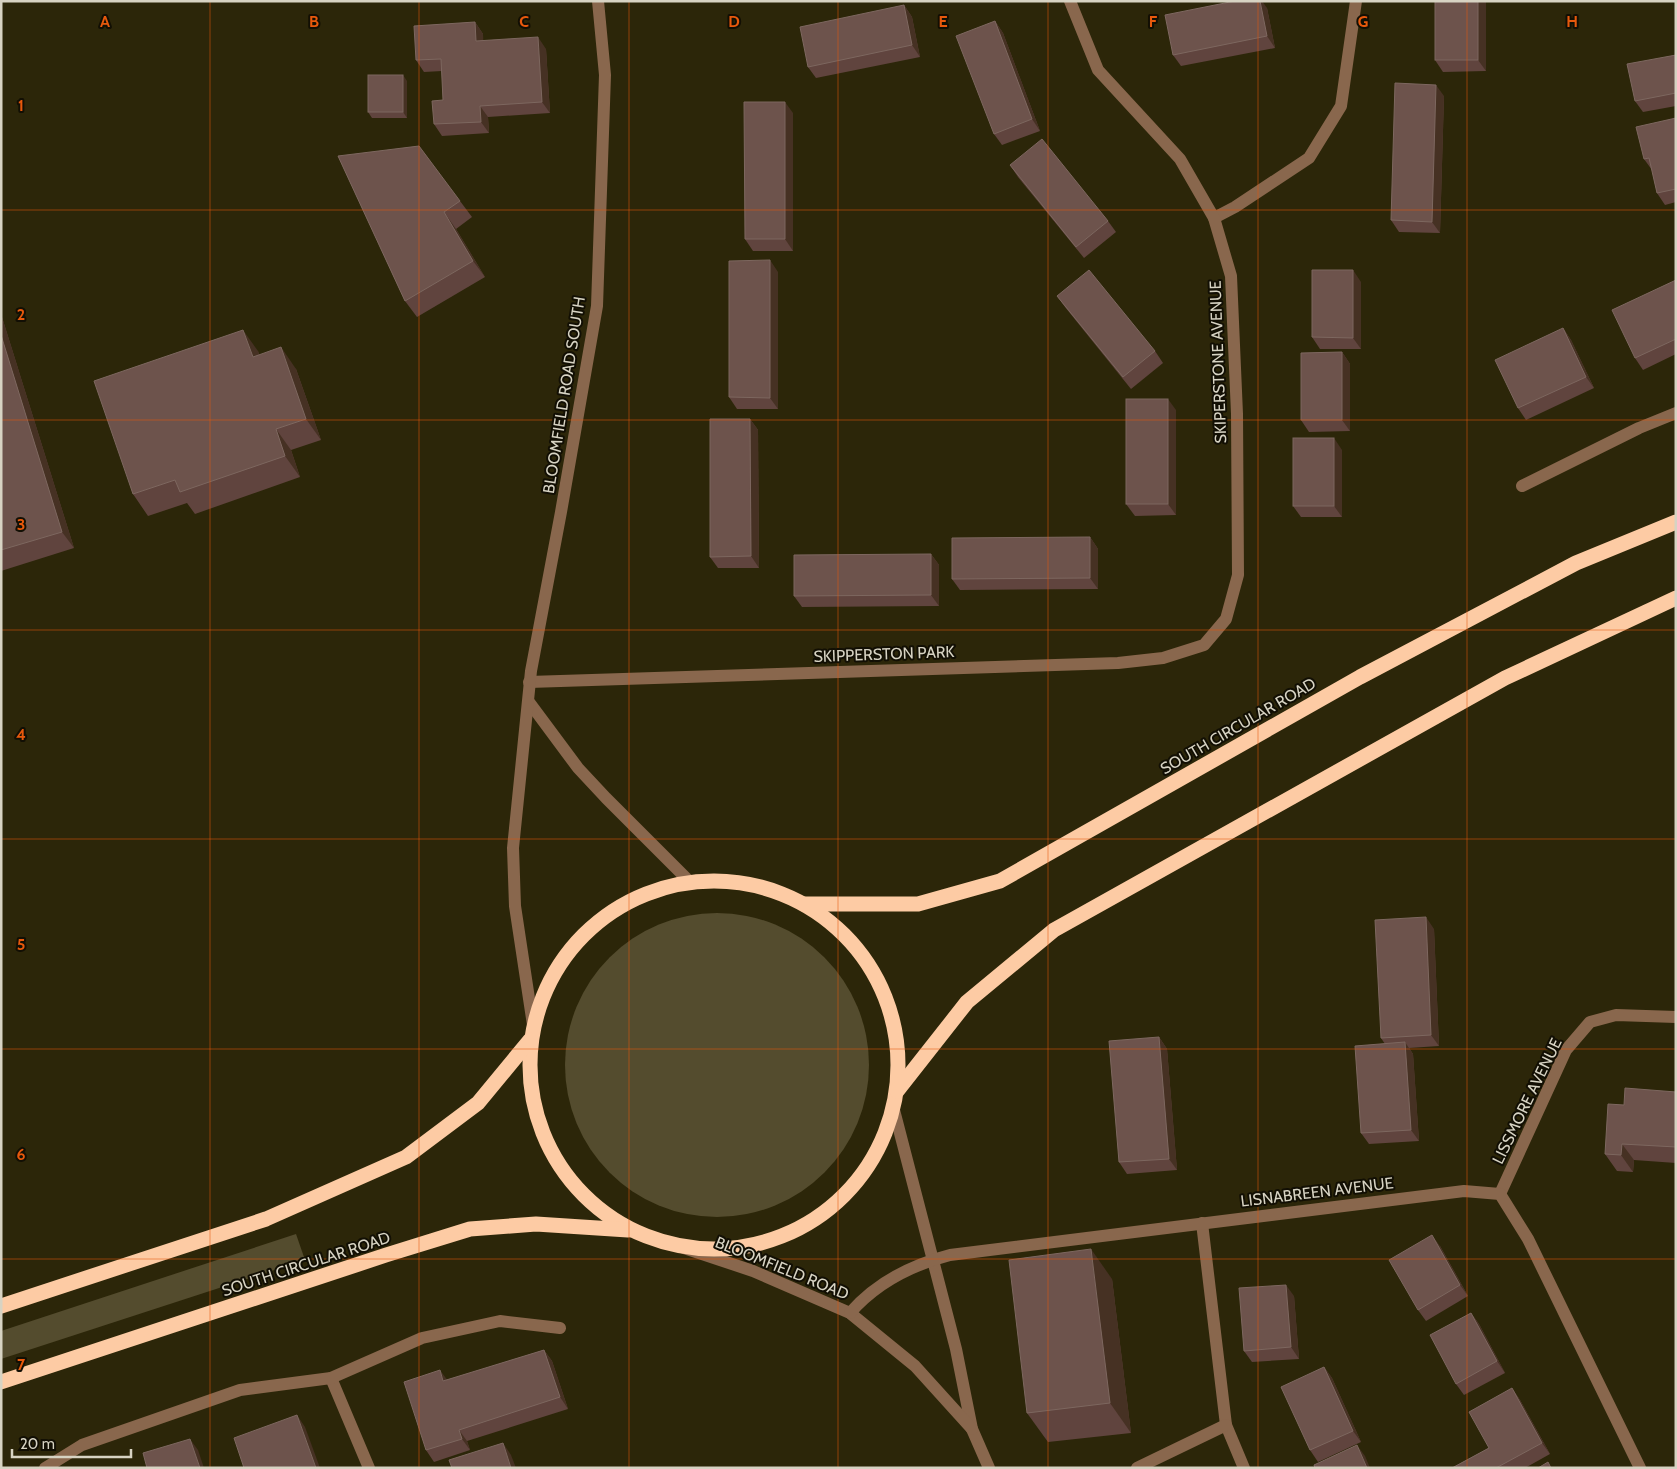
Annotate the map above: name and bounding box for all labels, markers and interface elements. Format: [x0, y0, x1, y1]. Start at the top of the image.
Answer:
text: A [100, 12, 110, 31]
text: B [309, 12, 319, 31]
text: C [519, 12, 529, 31]
text: D [728, 12, 740, 31]
text: E [938, 12, 948, 31]
text: F [1149, 12, 1158, 31]
text: G [1358, 12, 1368, 31]
text: H [1566, 12, 1578, 31]
text: 1 [18, 96, 24, 115]
street label: SKIPERSTONE AVENUE [1206, 280, 1230, 444]
street label: BLOOMFIELD ROAD SOUTH [539, 295, 589, 495]
text: 2 [17, 305, 25, 324]
text: 3 [17, 515, 25, 534]
street label: SKIPPERSTON PARK [813, 642, 955, 666]
street label: SOUTH CIRCULAR ROAD [1157, 674, 1319, 778]
text: 4 [16, 725, 26, 744]
text: 5 [17, 935, 25, 954]
street label: LISSMORE AVENUE [1488, 1035, 1566, 1167]
text: 6 [17, 1145, 26, 1164]
street label: LISNABREEN AVENUE [1240, 1173, 1395, 1211]
street label: SOUTH CIRCULAR ROAD [219, 1228, 393, 1300]
street label: BLOOMFIELD ROAD [712, 1233, 852, 1303]
text: 7 [17, 1355, 26, 1374]
scale bar [12, 1426, 131, 1458]
text: 20 m [20, 1435, 55, 1453]

